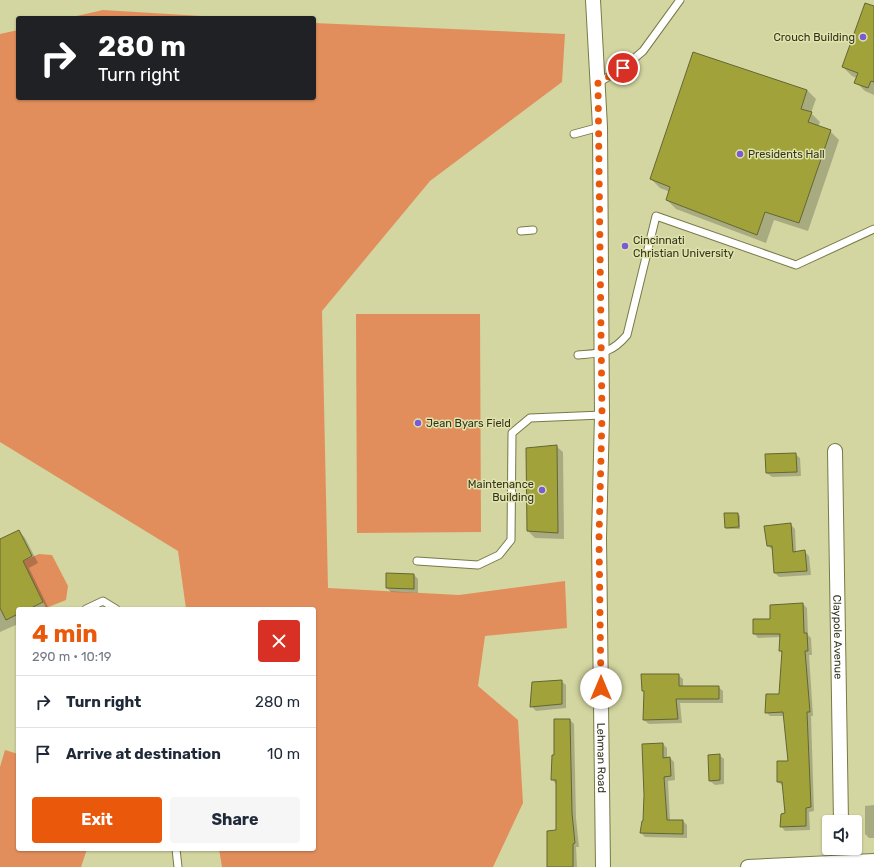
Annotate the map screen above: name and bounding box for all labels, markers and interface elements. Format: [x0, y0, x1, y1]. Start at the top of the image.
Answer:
text: 280 m [98, 30, 186, 63]
place label: Crouch Building [773, 31, 855, 44]
icon: right [32, 32, 84, 84]
marker: Crouch Building [858, 32, 868, 42]
pin [606, 51, 640, 85]
icon: arrive [612, 57, 634, 79]
text: Turn right [98, 64, 180, 86]
place label: Presidents Hall [748, 148, 825, 161]
marker: Presidents Hall [735, 149, 745, 159]
place label: Cincinnati Christian University [633, 234, 734, 260]
marker: Cincinnati Christian University [620, 241, 630, 251]
place label: Jean Byars Field [426, 417, 511, 430]
marker: Jean Byars Field [413, 418, 423, 428]
place label: Maintenance Building [468, 478, 534, 504]
marker: Maintenance Building [537, 485, 547, 495]
street label: Claypole Avenue [830, 595, 845, 679]
text: 4 min [32, 620, 98, 648]
button: close [258, 620, 300, 662]
text: 290 m · 10:19 [32, 649, 111, 664]
position arrow [580, 667, 622, 709]
icon: right [32, 691, 54, 713]
text: Turn right [66, 693, 141, 711]
text: 280 m [255, 693, 300, 711]
street label: Lehman Road [594, 723, 608, 793]
icon: arrive [32, 743, 54, 765]
text: Arrive at destination [66, 745, 221, 763]
text: 10 m [267, 745, 300, 763]
button: Exit [32, 797, 162, 843]
button: Share [170, 797, 300, 843]
map controls [822, 815, 862, 855]
button: sound [822, 815, 862, 855]

